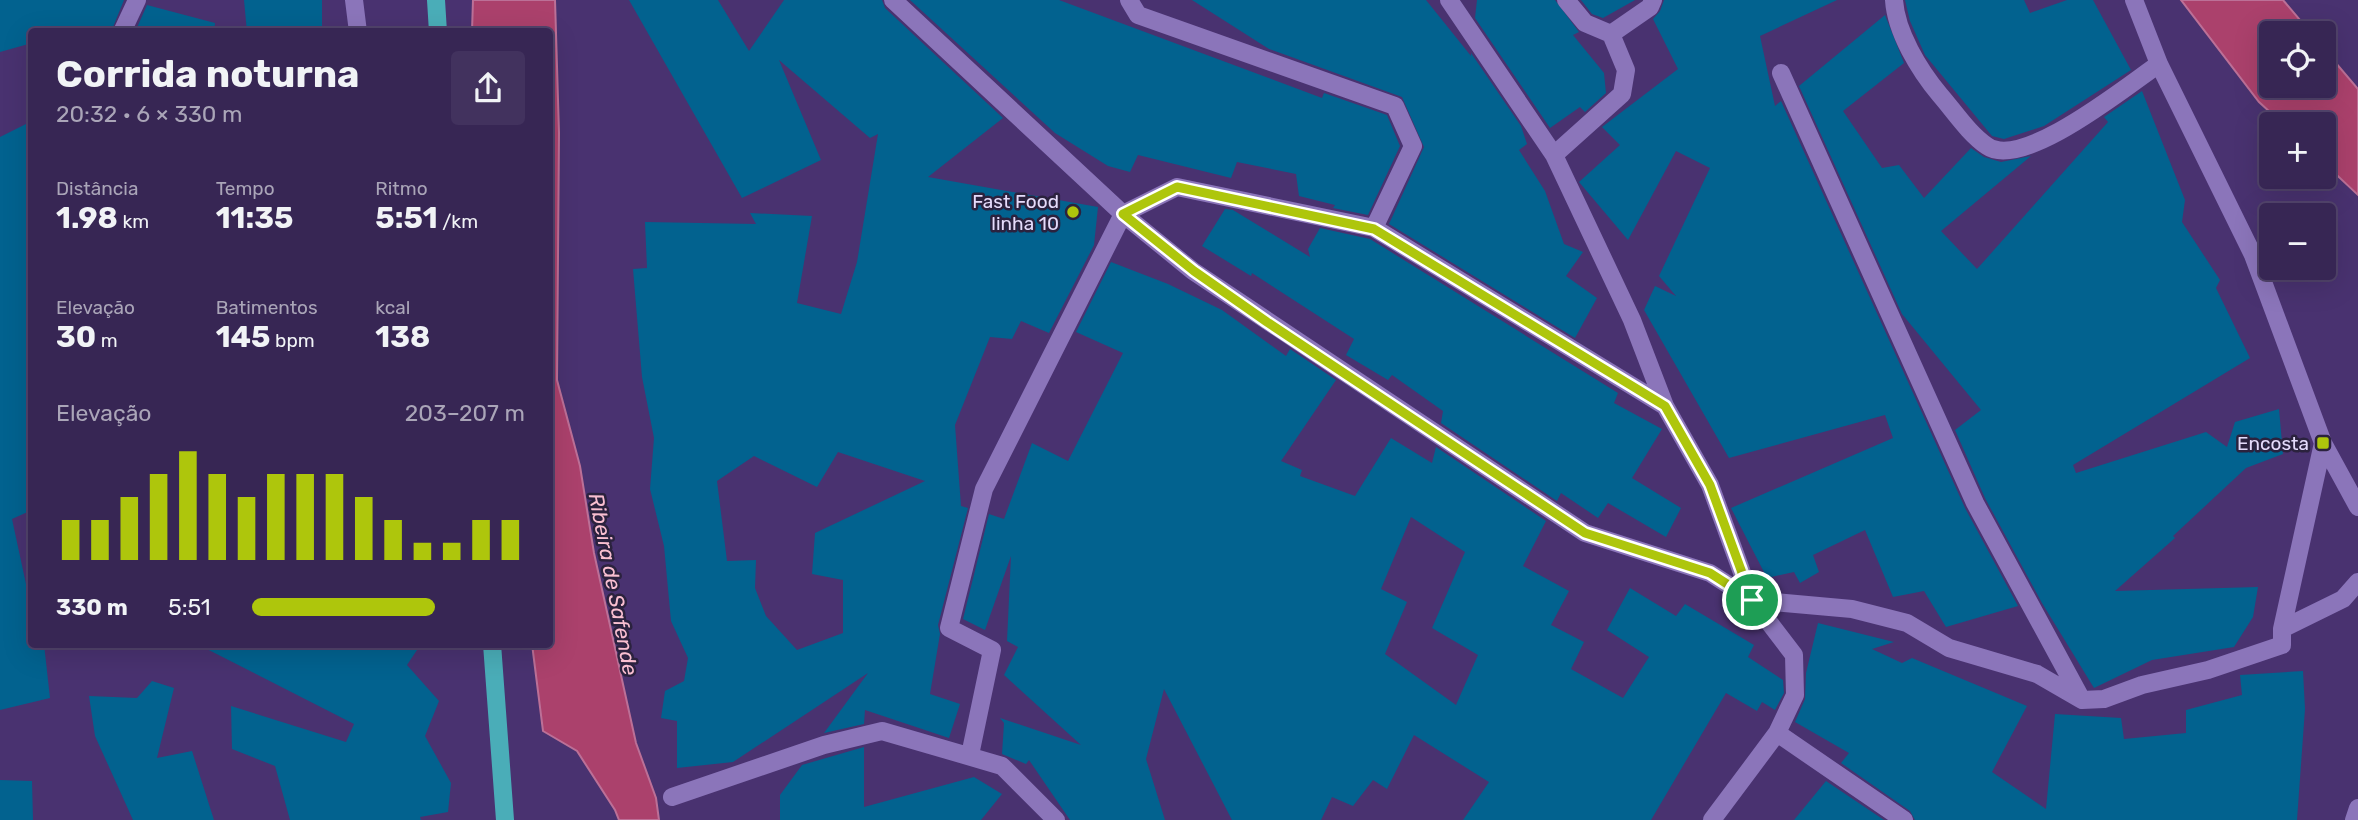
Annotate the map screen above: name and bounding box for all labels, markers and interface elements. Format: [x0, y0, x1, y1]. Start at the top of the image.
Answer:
map controls [2259, 21, 2336, 280]
button: locate [2259, 21, 2336, 98]
text: Corrida noturna [56, 51, 360, 97]
button: share [451, 51, 525, 125]
text: 20:32 · 6 × 330 m [56, 100, 243, 128]
button: + [2259, 112, 2336, 189]
text: Distância [56, 177, 138, 200]
text: Tempo [216, 177, 275, 200]
text: Ritmo [375, 177, 428, 200]
place label: Fast Food linha 10 [972, 190, 1059, 235]
text: 1.98 [56, 200, 118, 236]
text: 11:35 [216, 200, 293, 236]
text: 5:51 [375, 200, 438, 236]
button: − [2259, 203, 2336, 280]
marker: Fast Food linha 10 [1065, 204, 1081, 220]
text: km [118, 210, 149, 233]
text: /km [438, 210, 478, 233]
text: Elevação [56, 296, 135, 319]
text: Batimentos [216, 296, 318, 319]
text: kcal [375, 296, 410, 319]
text: 30 [56, 319, 96, 355]
text: 145 [216, 319, 270, 355]
text: 138 [375, 319, 430, 355]
text: m [96, 329, 118, 352]
text: bpm [270, 329, 315, 352]
text: Elevação [56, 399, 152, 427]
text: 203–207 m [405, 399, 525, 427]
place label: Encosta [2237, 432, 2309, 455]
marker: Encosta [2315, 435, 2331, 451]
water label: Ribeira de Safende [584, 491, 643, 677]
pin [1722, 570, 1782, 630]
icon: arrive [1733, 581, 1771, 619]
text: 330 m [56, 593, 128, 621]
text: 5:51 [168, 593, 211, 621]

